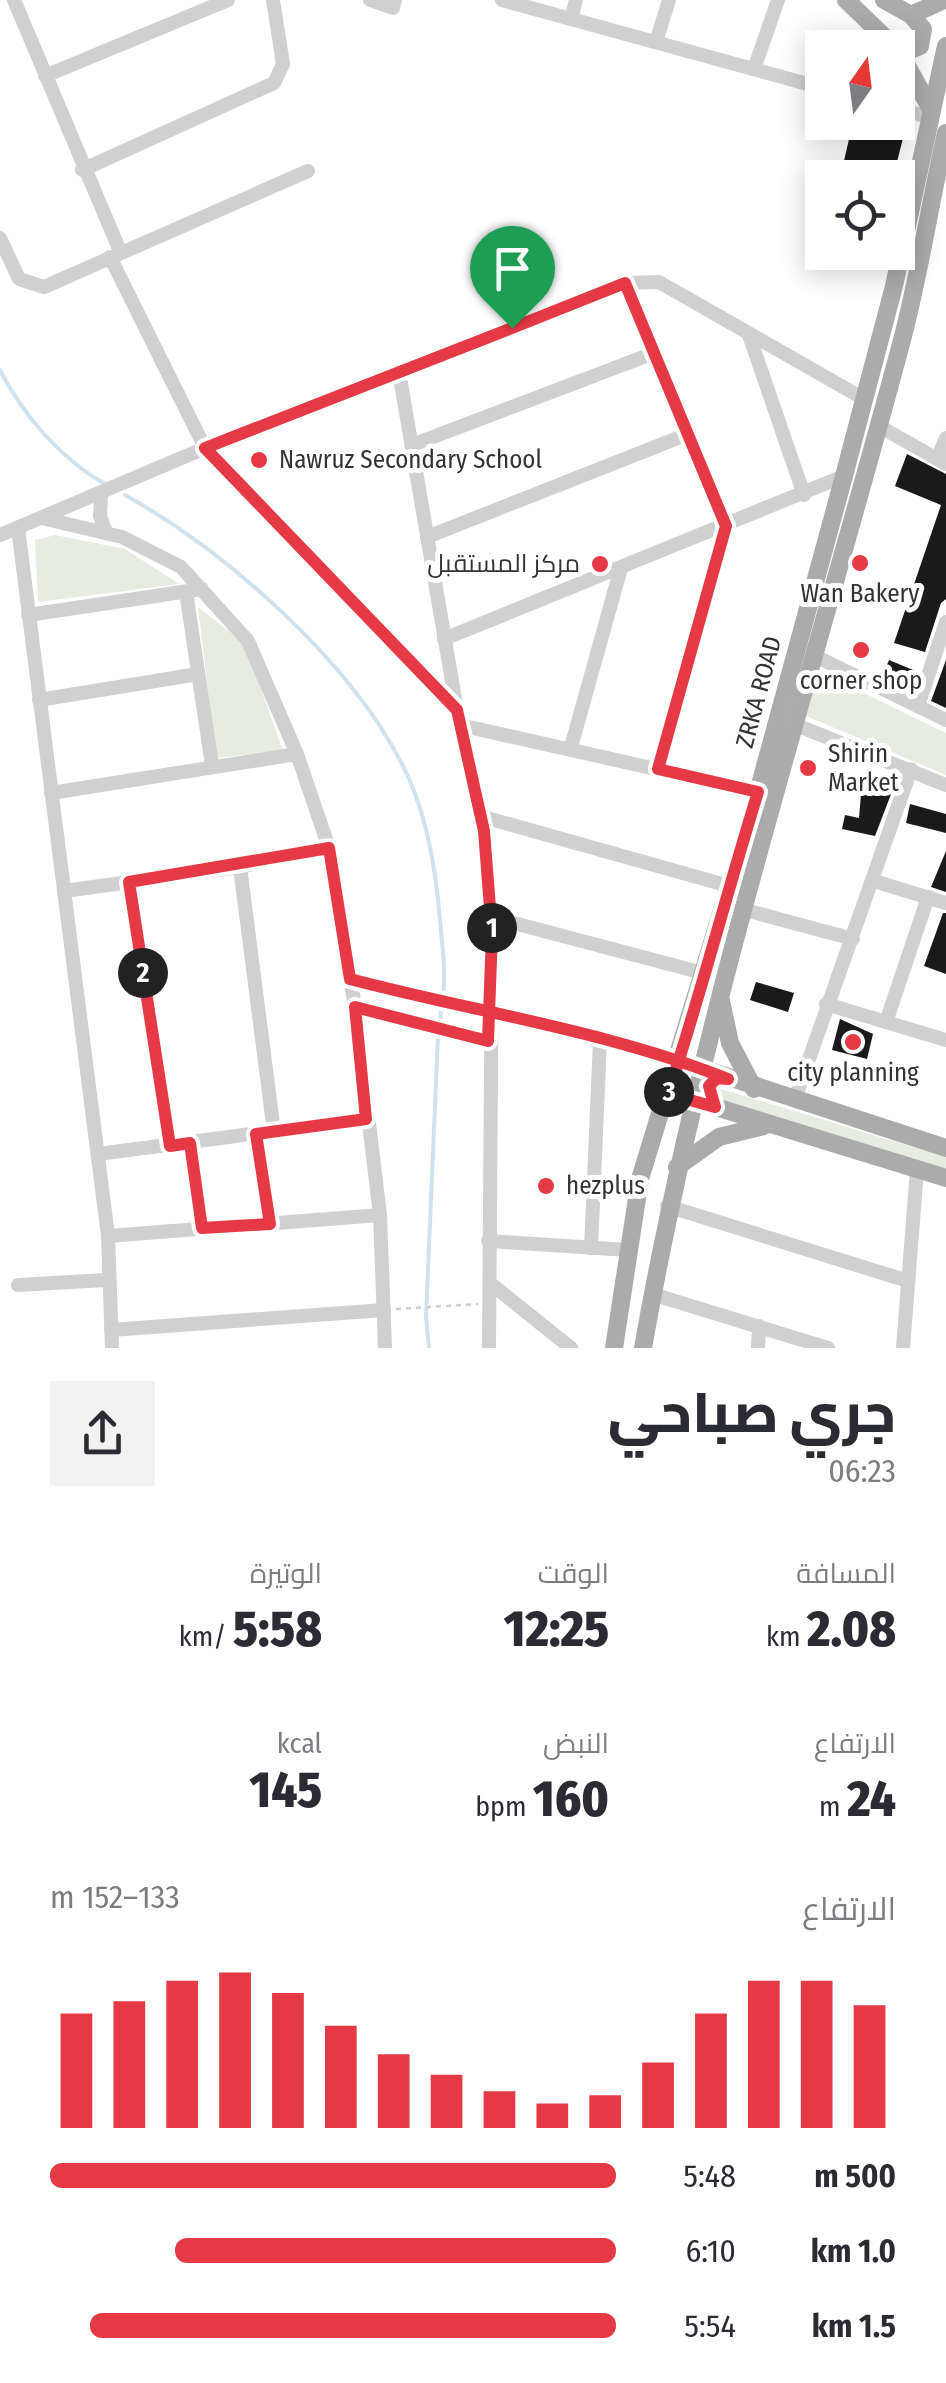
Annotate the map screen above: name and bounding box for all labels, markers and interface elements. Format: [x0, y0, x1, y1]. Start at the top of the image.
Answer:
north arrow [805, 30, 915, 140]
map controls [805, 30, 915, 270]
button: locate [805, 160, 915, 270]
pin [470, 226, 555, 329]
icon: arrive [485, 241, 540, 296]
place label: Nawruz Secondary School [279, 445, 543, 475]
marker: Nawruz Secondary School [248, 449, 270, 471]
place label: مركز المستقبل [427, 549, 580, 579]
marker: Wan Bakery [849, 552, 871, 574]
marker: مركز المستقبل [589, 553, 611, 575]
place label: Wan Bakery [801, 579, 919, 609]
street label: ZRKA ROAD [730, 633, 788, 751]
marker: corner shop [850, 639, 872, 661]
place label: corner shop [800, 666, 922, 696]
place label: Shirin Market [828, 739, 900, 798]
marker: Shirin Market [797, 757, 819, 779]
pin: 1 [467, 903, 517, 953]
text: 1 [486, 911, 498, 944]
pin: 2 [118, 948, 168, 998]
text: 2 [137, 956, 149, 989]
marker: city planning [842, 1031, 864, 1053]
place label: city planning [787, 1058, 919, 1088]
pin: 3 [644, 1067, 694, 1117]
text: 3 [662, 1075, 676, 1108]
place label: hezplus [566, 1171, 645, 1201]
marker: hezplus [535, 1175, 557, 1197]
button: share [50, 1381, 155, 1486]
text: جري صباحي [608, 1381, 896, 1447]
text: 06:23 [828, 1452, 896, 1490]
text: الوتيرة [250, 1557, 322, 1590]
text: الوقت [538, 1557, 609, 1590]
text: المسافة [796, 1557, 896, 1590]
text: 5:58 [233, 1599, 322, 1659]
text: 12:25 [504, 1599, 609, 1659]
text: 2.08 [807, 1599, 896, 1659]
text: /km [179, 1620, 233, 1653]
text: km [766, 1620, 807, 1653]
text: kcal [277, 1727, 322, 1760]
text: النبض [543, 1727, 609, 1760]
text: الارتفاع [814, 1727, 896, 1760]
text: 145 [250, 1760, 322, 1820]
text: 160 [533, 1769, 609, 1829]
text: 24 [847, 1769, 896, 1829]
text: bpm [475, 1790, 533, 1823]
text: m [819, 1790, 847, 1823]
text: 133–152 m [50, 1878, 180, 1916]
text: الارتفاع [802, 1890, 896, 1928]
text: 5:48 [683, 2157, 736, 2195]
text: 500 m [814, 2157, 896, 2195]
text: 6:10 [686, 2232, 736, 2270]
text: 1.0 km [811, 2232, 896, 2270]
text: 5:54 [684, 2307, 736, 2345]
text: 1.5 km [812, 2307, 896, 2345]

